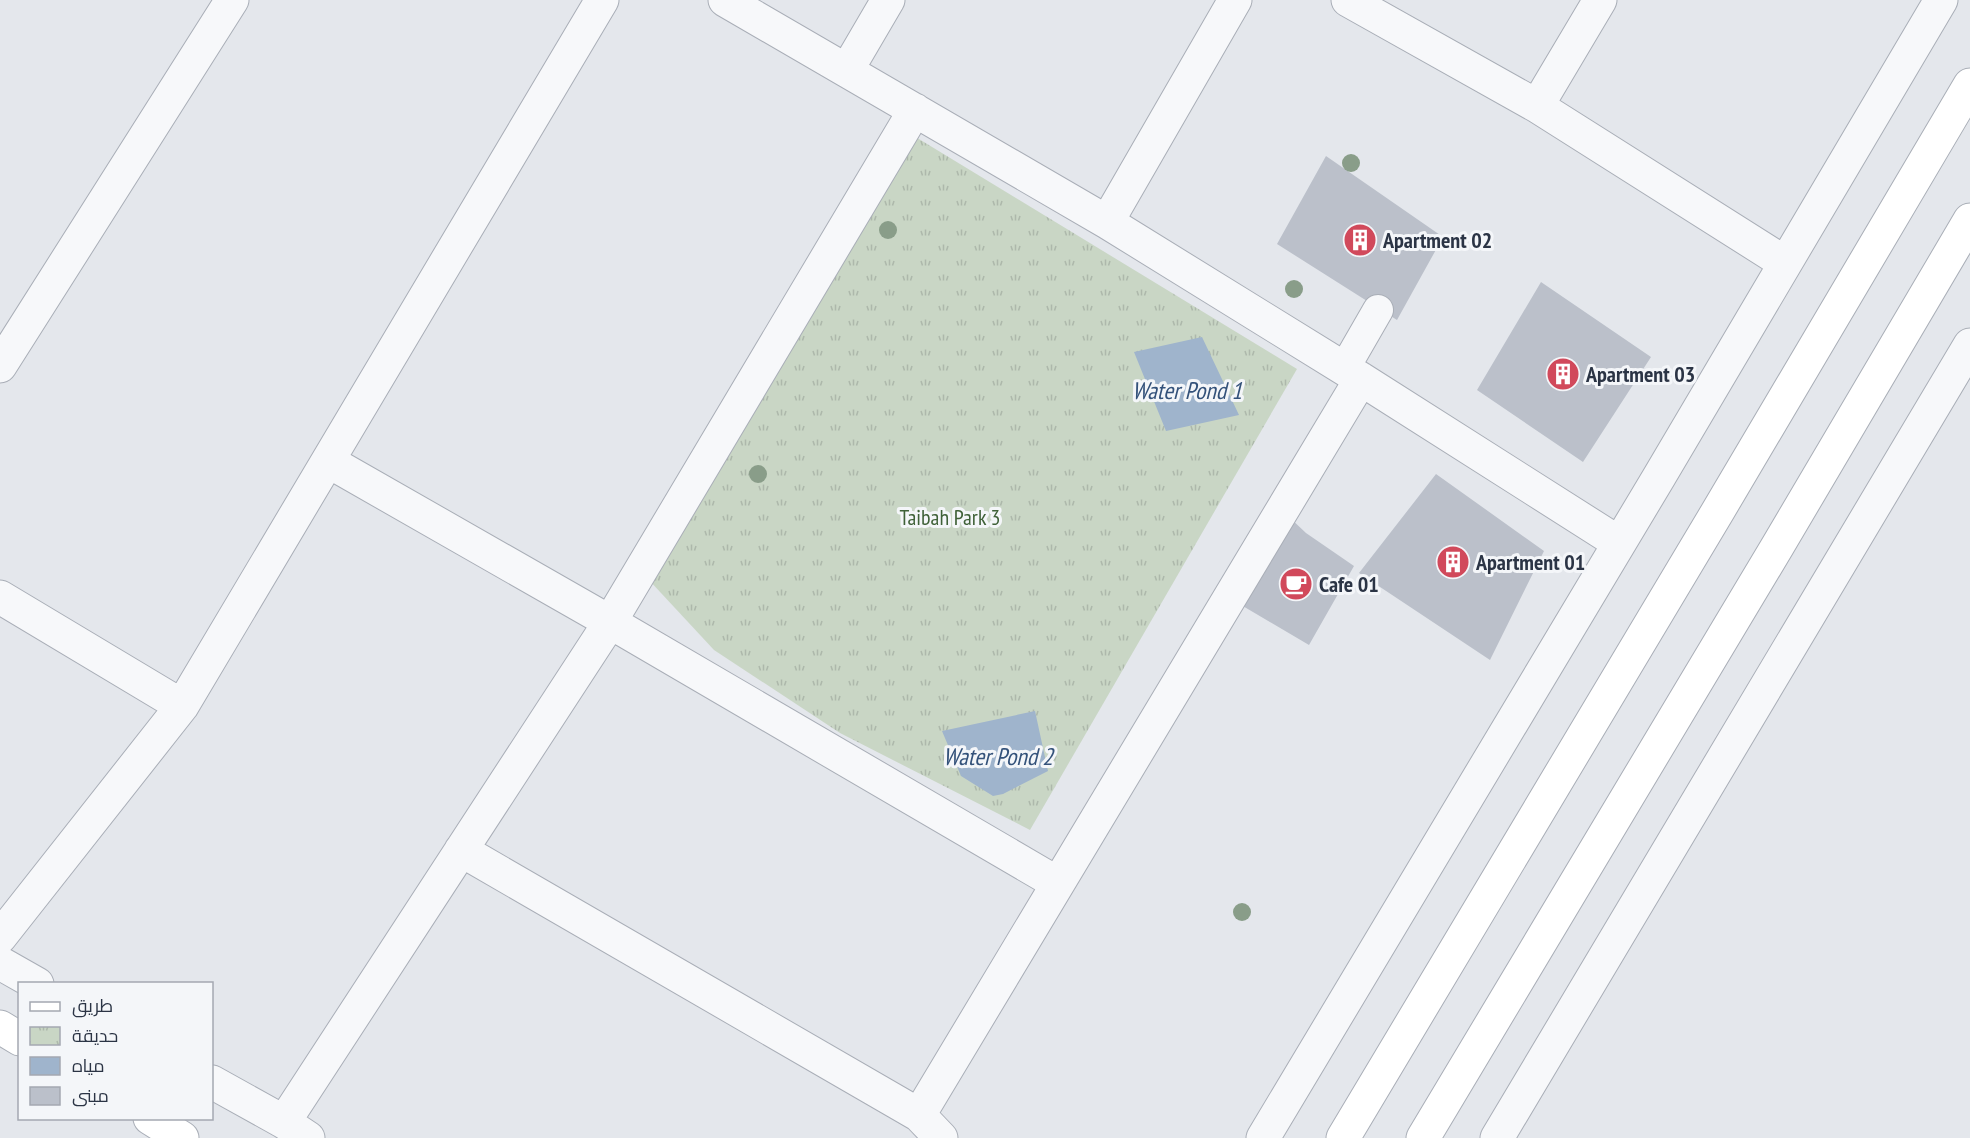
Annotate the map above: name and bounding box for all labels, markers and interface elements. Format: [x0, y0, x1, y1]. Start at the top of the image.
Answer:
building icon: Apartment 02 [1342, 222, 1378, 258]
place label: Apartment 02 [1382, 226, 1492, 254]
building icon: Apartment 03 [1545, 356, 1581, 392]
place label: Apartment 03 [1585, 360, 1695, 388]
water label: Water Pond 1 [1132, 375, 1242, 406]
park label: Taibah Park 3 [900, 503, 1000, 531]
building icon: Apartment 01 [1435, 544, 1471, 580]
place label: Apartment 01 [1475, 548, 1585, 576]
cafe icon: Cafe 01 [1278, 566, 1314, 602]
place label: Cafe 01 [1319, 570, 1379, 598]
water label: Water Pond 2 [943, 741, 1055, 772]
legend [18, 982, 213, 1120]
text: طريق [72, 994, 113, 1018]
text: حديقة [72, 1024, 118, 1047]
text: مياه [72, 1054, 105, 1077]
text: مبنى [72, 1084, 109, 1107]

